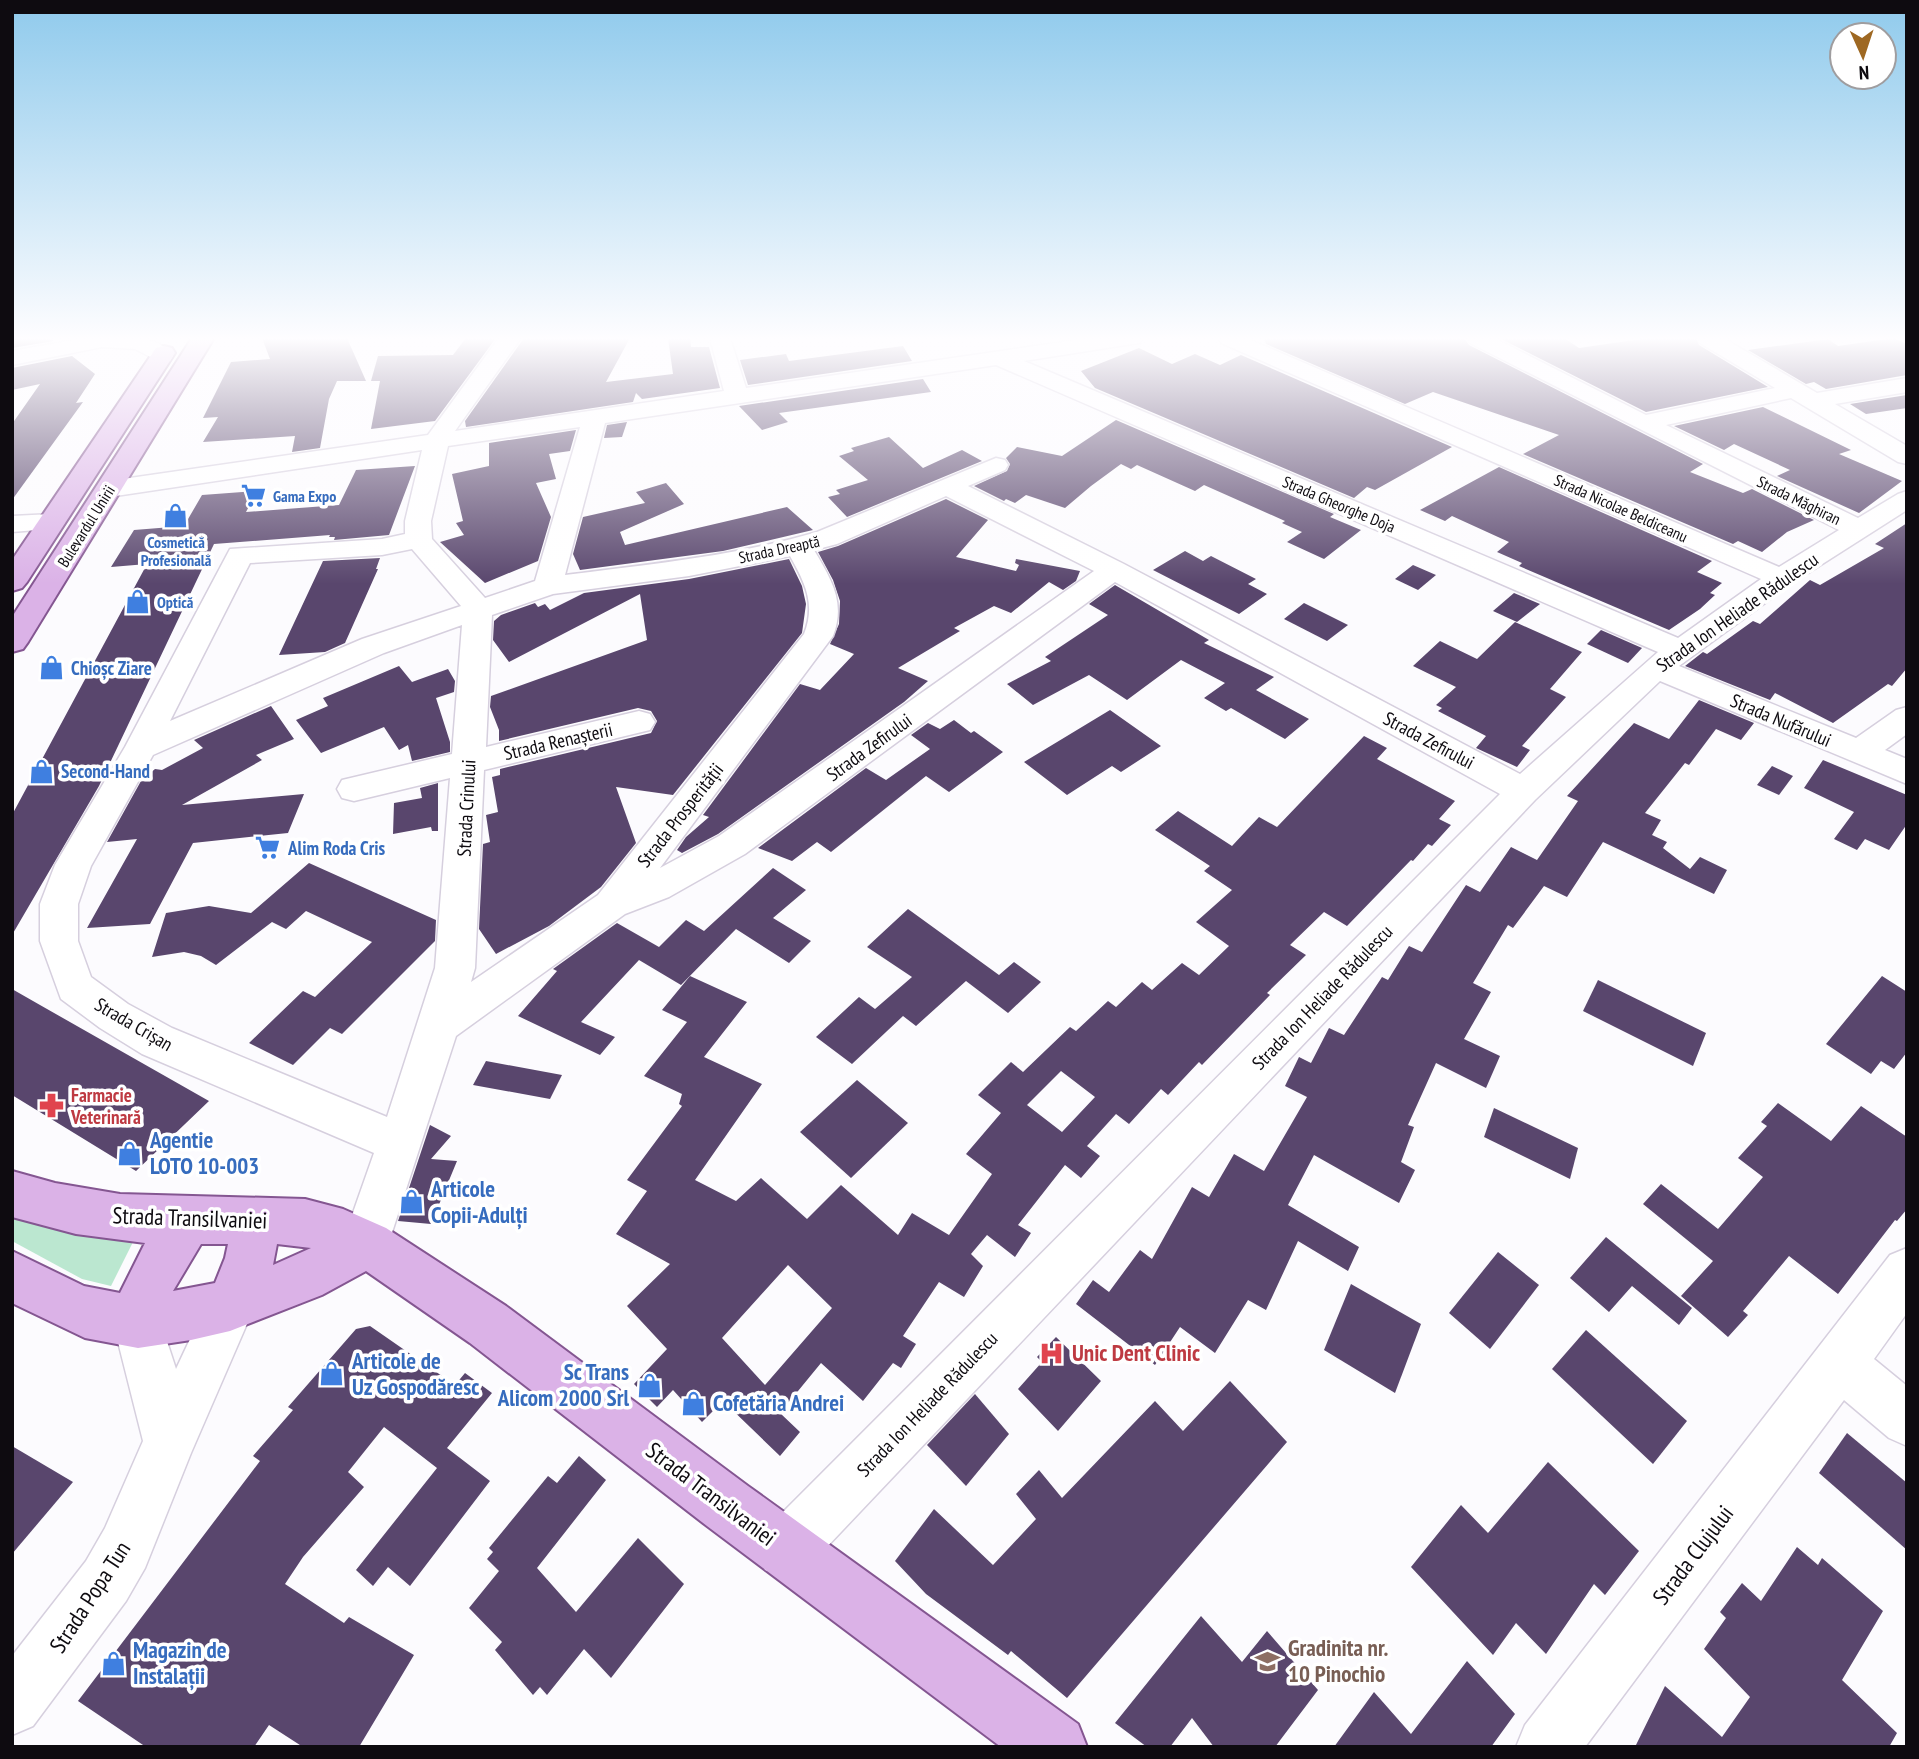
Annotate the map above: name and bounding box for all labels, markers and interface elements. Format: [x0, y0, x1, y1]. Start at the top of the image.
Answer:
north arrow [1828, 21, 1898, 91]
text: N [1858, 61, 1870, 85]
street label: Strada Nicolae Beldiceanu [1551, 470, 1691, 546]
street label: Strada Gheorghe Doja [1280, 471, 1398, 537]
street label: Strada Măghiran [1754, 471, 1844, 529]
street label: Bulevardul Unirii [53, 481, 119, 571]
supermarket icon: Gama Expo [239, 482, 267, 510]
place label: Gama Expo [273, 486, 336, 506]
shop icon: Cosmetică Profesională [162, 502, 190, 530]
street label: Strada Dreaptă [737, 531, 821, 567]
place label: Cosmetică Profesională [141, 532, 212, 570]
street label: Strada Ion Heliade Rădulescu [1651, 547, 1823, 677]
shop icon: Optică [123, 588, 151, 616]
place label: Optică [157, 592, 194, 612]
shop icon: Chioșc Ziare [37, 654, 65, 682]
place label: Chioșc Ziare [71, 656, 152, 681]
street label: Strada Nufărului [1727, 688, 1835, 752]
street label: Strada Zefirului [1379, 706, 1479, 774]
street label: Strada Zefirului [822, 708, 916, 786]
street label: Strada Renașterii [501, 717, 615, 765]
shop icon: Second-Hand [27, 757, 55, 785]
street label: Strada Prosperității [632, 758, 728, 872]
place label: Second-Hand [61, 759, 150, 783]
street label: Strada Crinului [451, 759, 481, 857]
supermarket icon: Alim Roda Cris [254, 834, 282, 862]
place label: Alim Roda Cris [287, 836, 385, 860]
street label: Strada Ion Heliade Rădulescu [1247, 920, 1397, 1074]
street label: Strada Crișan [91, 992, 177, 1056]
place label: Farmacie Veterinară [70, 1083, 141, 1129]
pharmacy icon: Farmacie Veterinară [37, 1092, 65, 1120]
place label: Agentie LOTO 10-003 [149, 1125, 259, 1180]
shop icon: Agentie LOTO 10-003 [116, 1139, 144, 1167]
place label: Articole Copii-Adulți [430, 1174, 528, 1230]
shop icon: Articole Copii-Adulți [397, 1188, 425, 1216]
street label: Strada Transilvaniei [112, 1200, 268, 1235]
street label: Strada Ion Heliade Rădulescu [852, 1327, 1002, 1481]
place label: Unic Dent Clinic [1072, 1338, 1200, 1367]
hospital icon: Unic Dent Clinic [1038, 1339, 1066, 1367]
place label: Articole de Uz Gospodăresc [351, 1346, 479, 1401]
place label: Sc Trans Alicom 2000 Srl [497, 1357, 629, 1412]
shop icon: Articole de Uz Gospodăresc [318, 1360, 346, 1388]
shop icon: Sc Trans Alicom 2000 Srl [635, 1371, 663, 1399]
place label: Cofetăria Andrei [713, 1388, 844, 1417]
shop icon: Cofetăria Andrei [679, 1389, 707, 1417]
street label: Strada Transilvaniei [641, 1435, 782, 1552]
street label: Strada Clujului [1646, 1499, 1739, 1610]
street label: Strada Popa Tun [43, 1535, 136, 1658]
place label: Gradinita nr. 10 Pinochio [1288, 1633, 1389, 1688]
place label: Magazin de Instalații [133, 1635, 227, 1691]
school or university icon: Gradinita nr. 10 Pinochio [1254, 1647, 1282, 1675]
shop icon: Magazin de Instalații [99, 1649, 127, 1677]

